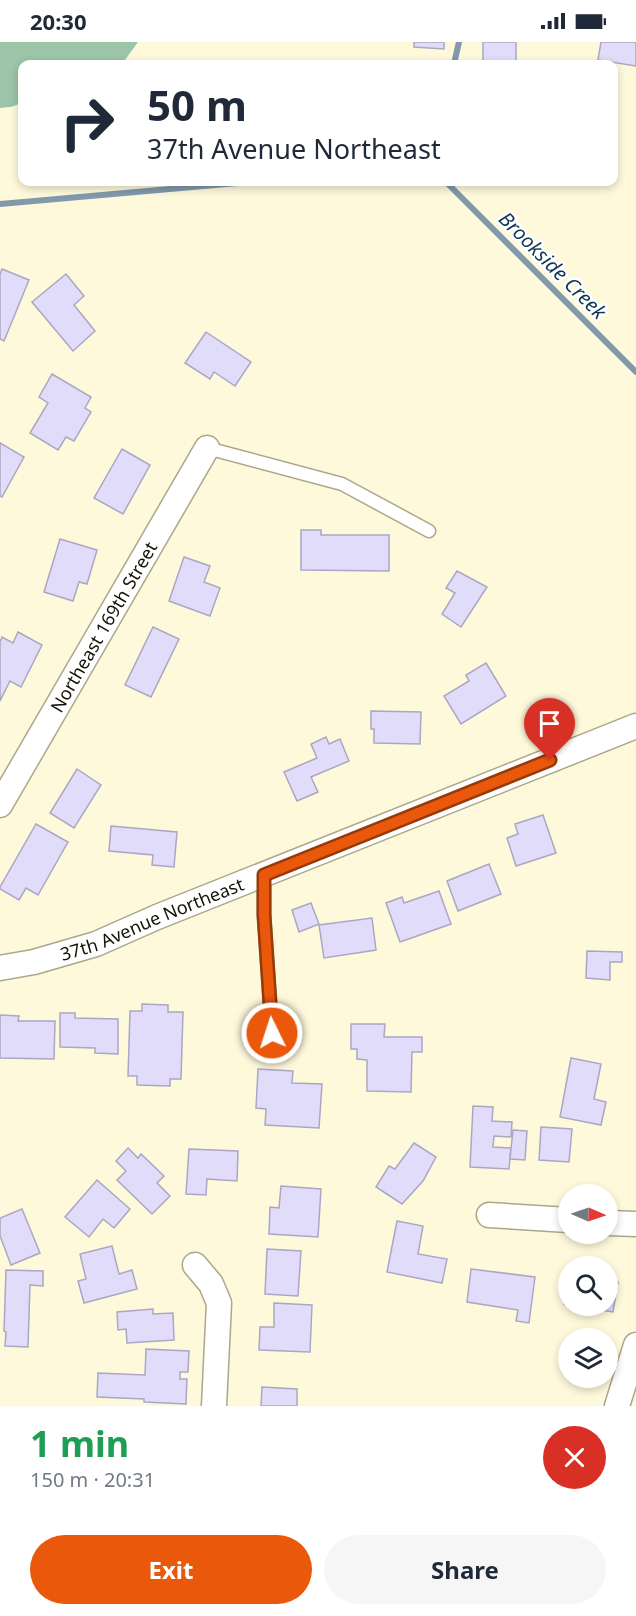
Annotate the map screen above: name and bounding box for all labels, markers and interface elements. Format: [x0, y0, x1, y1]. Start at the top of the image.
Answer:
text: 20:30 [30, 6, 87, 36]
text: 50 m [147, 76, 247, 133]
icon: right [48, 84, 126, 162]
text: 37th Avenue Northeast [147, 130, 441, 167]
water label: Brookside Creek [493, 205, 613, 325]
street label: Northeast 169th Street [44, 537, 162, 716]
pin [524, 698, 575, 760]
icon: arrive [533, 707, 566, 740]
street label: 37th Avenue Northeast [57, 872, 247, 966]
position arrow [240, 1001, 304, 1065]
north arrow [558, 1184, 618, 1244]
map controls [558, 1184, 618, 1388]
button: search [558, 1256, 618, 1316]
button: layers [558, 1328, 618, 1388]
text: 1 min [30, 1419, 129, 1468]
button: close [543, 1426, 606, 1489]
text: 150 m · 20:31 [30, 1466, 155, 1493]
button: Exit [30, 1535, 312, 1604]
button: Share [324, 1535, 606, 1604]

